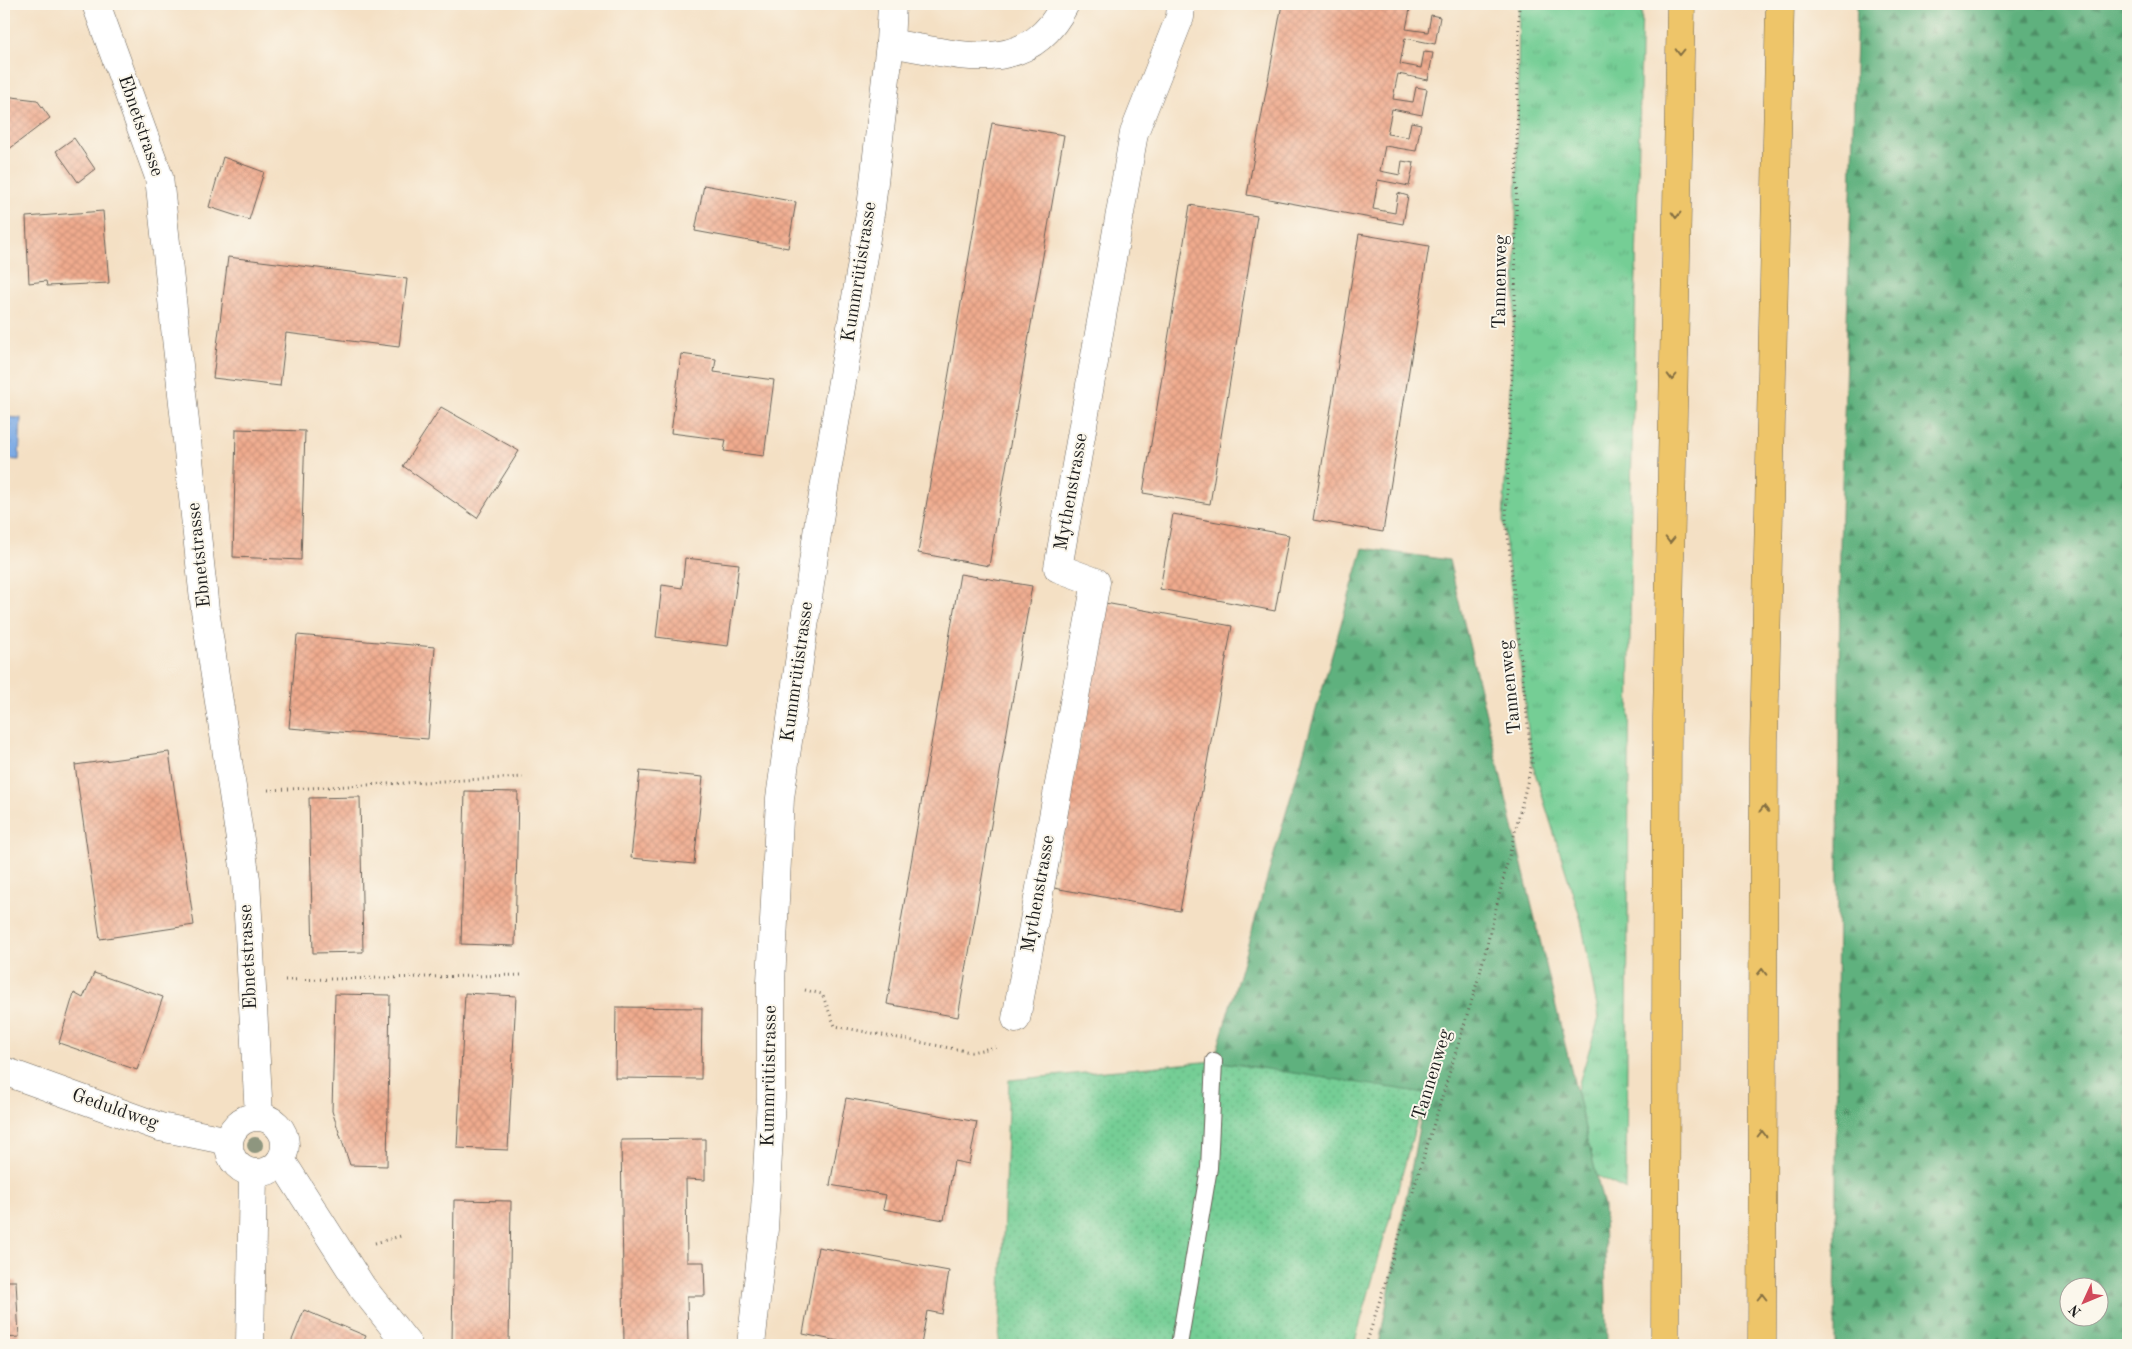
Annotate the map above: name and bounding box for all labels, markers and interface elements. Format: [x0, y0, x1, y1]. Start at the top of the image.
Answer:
one-way arrow [1675, 49, 1685, 57]
street label: Ebnetstrasse [114, 73, 166, 179]
street label: Kummrütistrasse [840, 201, 880, 343]
one-way arrow [1671, 212, 1681, 219]
street label: Tannenweg [1491, 234, 1511, 329]
one-way arrow [1667, 374, 1678, 382]
street label: Mythenstrasse [1052, 432, 1092, 552]
street label: Ebnetstrasse [185, 501, 215, 609]
one-way arrow [1664, 536, 1675, 544]
street label: Kummrütistrasse [779, 601, 817, 743]
street label: Tannenweg [1497, 638, 1525, 735]
one-way arrow [1759, 805, 1769, 812]
street label: Mythenstrasse [1019, 834, 1059, 954]
street label: Ebnetstrasse [237, 904, 261, 1010]
one-way arrow [1757, 967, 1767, 975]
street label: Kummrütistrasse [759, 1005, 781, 1147]
street label: Tannenweg [1410, 1026, 1456, 1123]
street label: Geduldweg [69, 1086, 162, 1134]
one-way arrow [1757, 1130, 1767, 1138]
north arrow [2060, 1276, 2110, 1326]
one-way arrow [1757, 1292, 1767, 1300]
text: N [2066, 1301, 2084, 1319]

